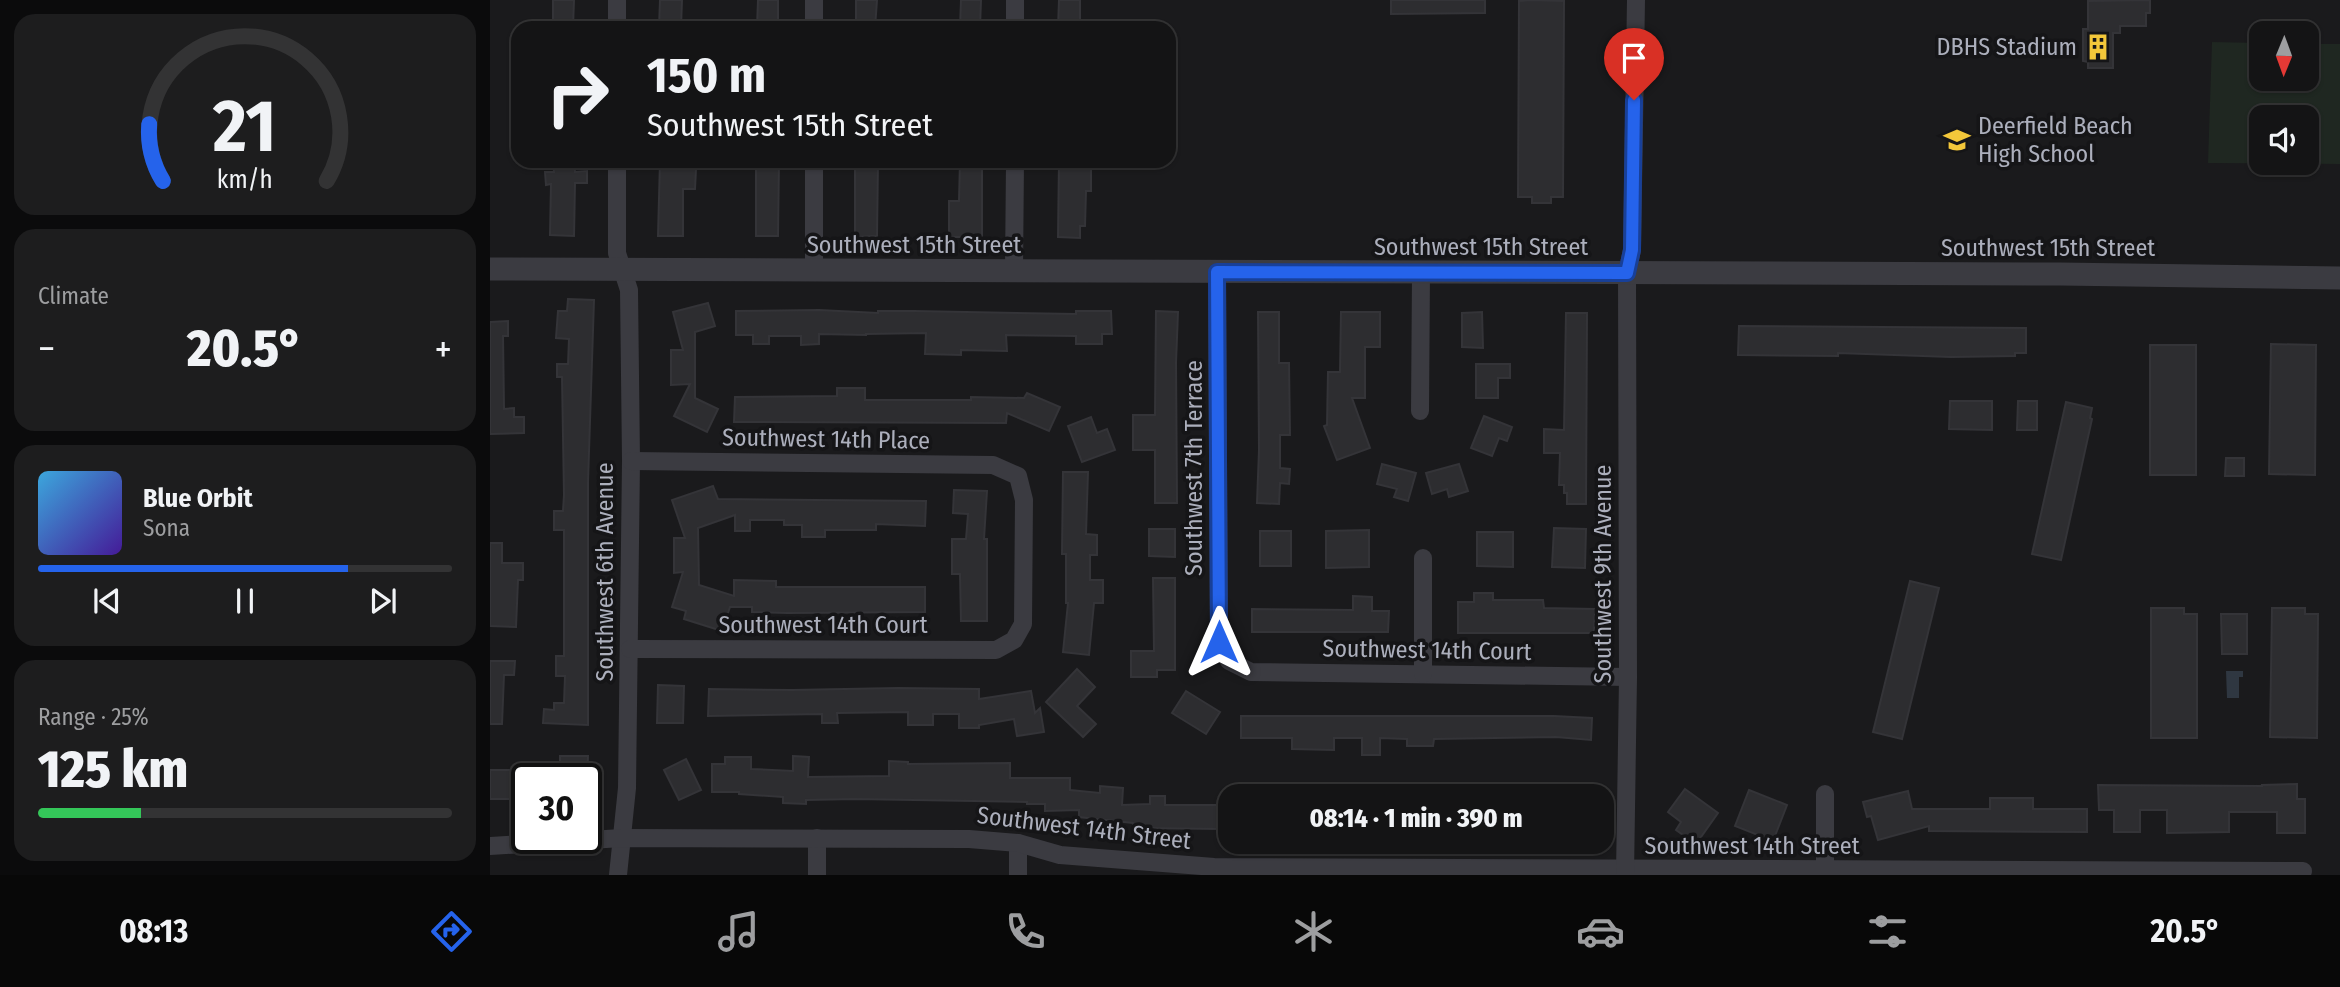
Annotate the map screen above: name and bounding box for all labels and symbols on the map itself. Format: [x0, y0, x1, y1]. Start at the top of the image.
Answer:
north arrow [2249, 21, 2319, 91]
pin [1604, 28, 1664, 100]
building icon: DBHS Stadium [2083, 32, 2113, 62]
place label: DBHS Stadium [1937, 33, 2077, 61]
place label: Deerfield Beach High School [1978, 112, 2133, 168]
school or university icon: Deerfield Beach High School [1942, 125, 1972, 155]
street label: Southwest 15th Street [807, 231, 1021, 259]
street label: Southwest 15th Street [1374, 233, 1588, 261]
street label: Southwest 15th Street [1941, 234, 2155, 262]
street label: Southwest 7th Terrace [1180, 360, 1208, 576]
street label: Southwest 14th Place [722, 423, 930, 455]
street label: Southwest 6th Avenue [591, 462, 619, 682]
street label: Southwest 9th Avenue [1589, 465, 1617, 683]
position arrow [1182, 605, 1256, 679]
street label: Southwest 14th Court [718, 611, 928, 639]
street label: Southwest 14th Court [1322, 634, 1532, 666]
speed limit sign: 30 [511, 763, 602, 854]
street label: Southwest 14th Street [976, 801, 1193, 855]
street label: Southwest 14th Street [1644, 832, 1860, 860]

